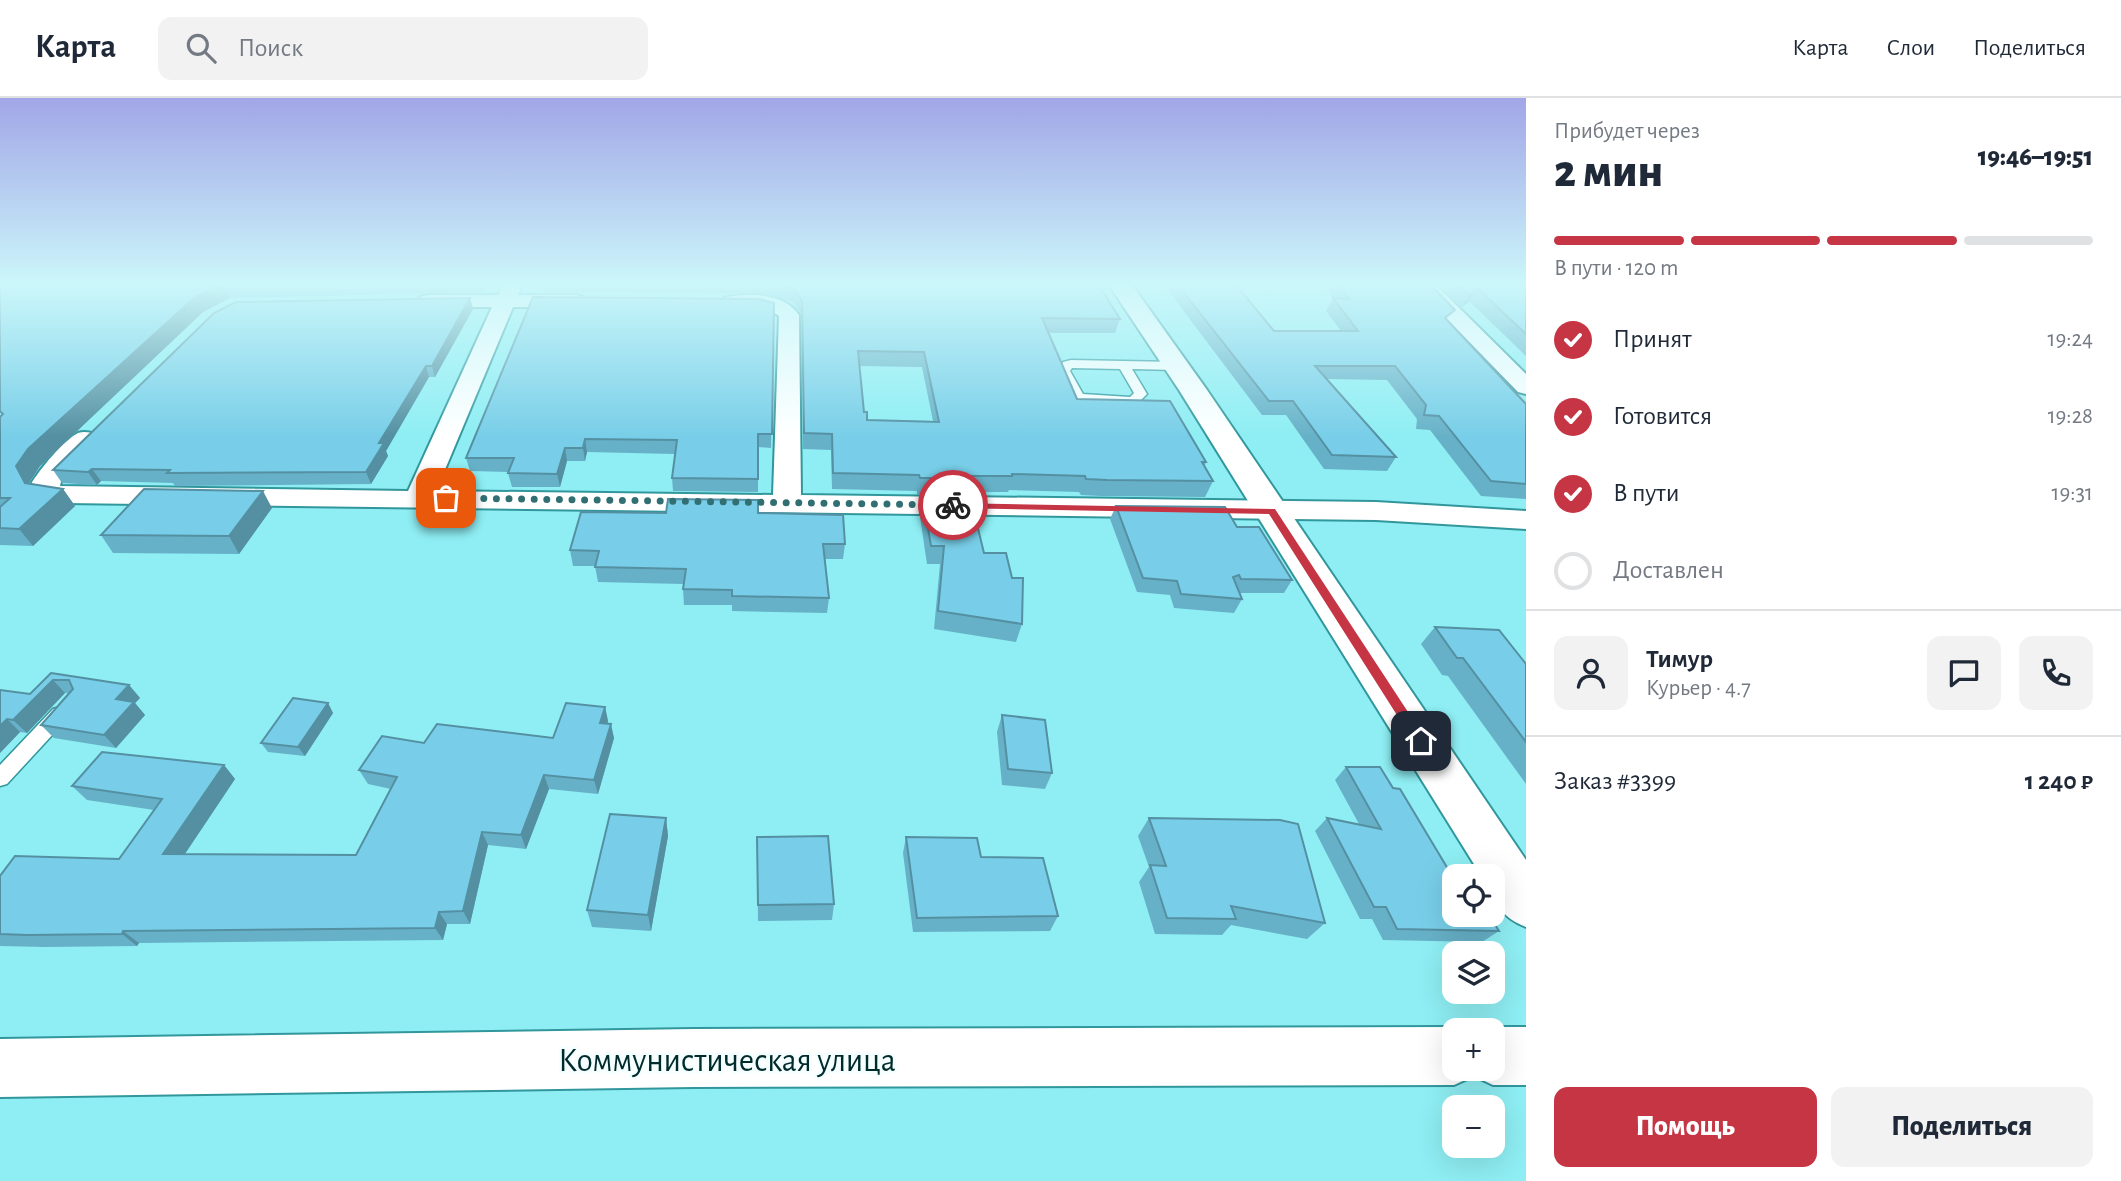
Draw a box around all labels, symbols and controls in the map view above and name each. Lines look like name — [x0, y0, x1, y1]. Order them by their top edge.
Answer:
search box — [158, 17, 648, 80]
icon: search — [182, 29, 220, 67]
text: Карта — [35, 31, 116, 64]
text: Поиск — [238, 35, 303, 61]
text: Карта — [1792, 36, 1848, 60]
text: Слои — [1886, 36, 1935, 60]
text: Поделиться — [1973, 36, 2086, 60]
text: Прибудет через — [1554, 120, 1700, 143]
text: 19:46–19:51 — [1978, 144, 2093, 170]
text: 2 мин — [1554, 149, 1663, 195]
text: В пути · 120 m — [1554, 257, 1678, 280]
icon: check — [1554, 321, 1592, 359]
text: Принят — [1613, 326, 1692, 352]
text: 19:24 — [2047, 328, 2093, 351]
icon: check — [1554, 398, 1592, 436]
text: Готовится — [1613, 403, 1712, 429]
text: 19:28 — [2048, 405, 2093, 428]
pin — [416, 468, 476, 528]
courier — [918, 470, 988, 540]
icon: check — [1554, 475, 1592, 513]
icon: bag — [427, 479, 465, 517]
text: В пути — [1613, 480, 1679, 506]
text: 19:31 — [2052, 482, 2093, 505]
icon: bike — [934, 486, 972, 524]
text: Доставлен — [1613, 557, 1724, 583]
button: person — [1554, 636, 1628, 710]
button: chat — [1927, 636, 2001, 710]
button: phone — [2019, 636, 2093, 710]
text: Тимур — [1646, 646, 1713, 672]
text: Курьер · 4.7 — [1646, 677, 1751, 700]
pin — [1391, 711, 1451, 771]
icon: home — [1402, 722, 1440, 760]
text: Заказ #3399 — [1554, 768, 1676, 794]
text: 1 240 ₽ — [2025, 768, 2093, 794]
map controls — [1442, 864, 1505, 1158]
button: locate — [1442, 864, 1505, 927]
button: layers — [1442, 941, 1505, 1004]
button: + — [1442, 1018, 1505, 1081]
street label: Коммунистическая улица — [558, 1045, 896, 1078]
button: Помощь — [1554, 1087, 1817, 1167]
button: Поделиться — [1831, 1087, 2093, 1167]
button: − — [1442, 1095, 1505, 1158]

